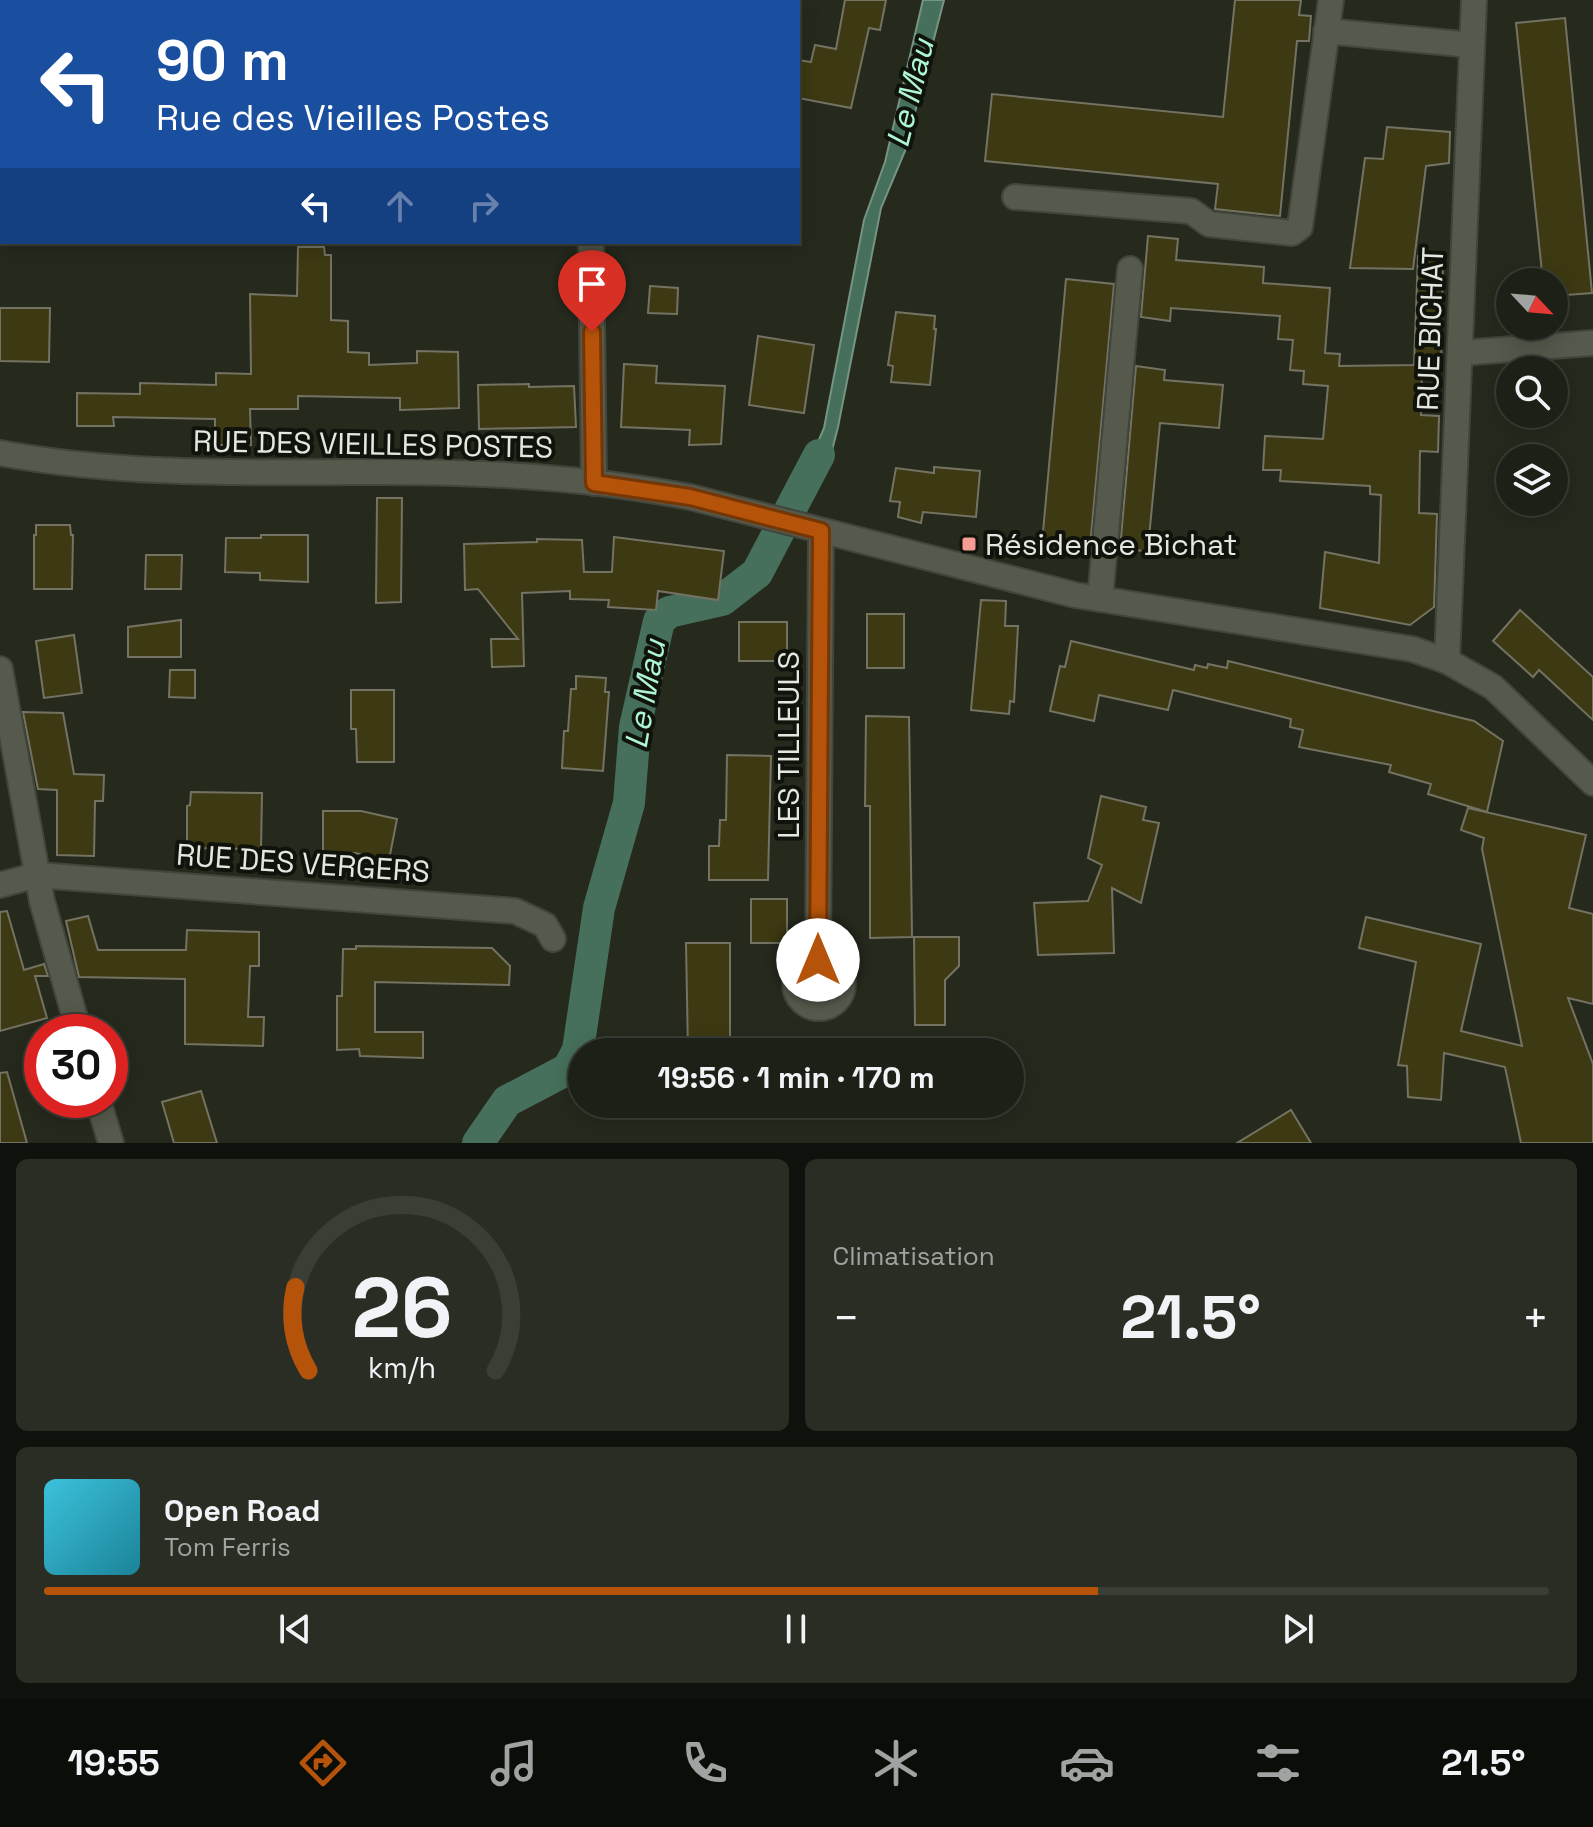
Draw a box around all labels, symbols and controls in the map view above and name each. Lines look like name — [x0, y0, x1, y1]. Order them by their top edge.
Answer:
text: 90 m — [156, 25, 289, 96]
icon: left — [24, 32, 128, 136]
water label: Le Mau — [877, 34, 943, 151]
text: Rue des Vieilles Postes — [156, 95, 550, 141]
icon: left — [294, 184, 338, 228]
icon: ahead — [378, 184, 422, 228]
icon: right — [462, 184, 506, 228]
street label: RUE BICHAT — [1408, 246, 1452, 412]
pin — [558, 250, 626, 332]
icon: arrive — [570, 262, 614, 306]
north arrow — [1496, 268, 1568, 340]
map controls — [1496, 268, 1568, 516]
button: search — [1496, 356, 1568, 428]
street label: RUE DES VIEILLES POSTES — [193, 421, 553, 467]
button: layers — [1496, 444, 1568, 516]
place label: Résidence Bichat — [985, 525, 1237, 564]
marker: Résidence Bichat — [960, 535, 978, 553]
water label: Le Mau — [616, 635, 674, 752]
street label: LES TILLEULS — [769, 651, 808, 839]
street label: RUE DES VERGERS — [175, 835, 431, 891]
position arrow — [776, 918, 860, 1002]
speed limit sign: 30 — [24, 1014, 128, 1118]
text: 19:56 · 1 min · 170 m — [657, 1058, 935, 1097]
text: Climatisation — [833, 1239, 995, 1273]
text: 26 — [352, 1255, 453, 1361]
text: 21.5° — [1121, 1279, 1261, 1356]
text: − — [833, 1290, 860, 1346]
text: + — [1522, 1290, 1549, 1346]
text: km/h — [368, 1350, 436, 1386]
text: Open Road — [164, 1491, 320, 1530]
text: Tom Ferris — [164, 1530, 291, 1564]
icon: previous — [273, 1607, 317, 1651]
icon: pause — [774, 1607, 818, 1651]
icon: next — [1276, 1607, 1320, 1651]
icon: directions — [295, 1735, 351, 1791]
icon: music — [486, 1735, 542, 1791]
icon: phone — [677, 1735, 733, 1791]
icon: climate — [868, 1735, 924, 1791]
icon: car — [1059, 1735, 1115, 1791]
icon: filters — [1250, 1735, 1306, 1791]
text: 19:55 — [68, 1740, 160, 1786]
text: 21.5° — [1441, 1740, 1525, 1786]

